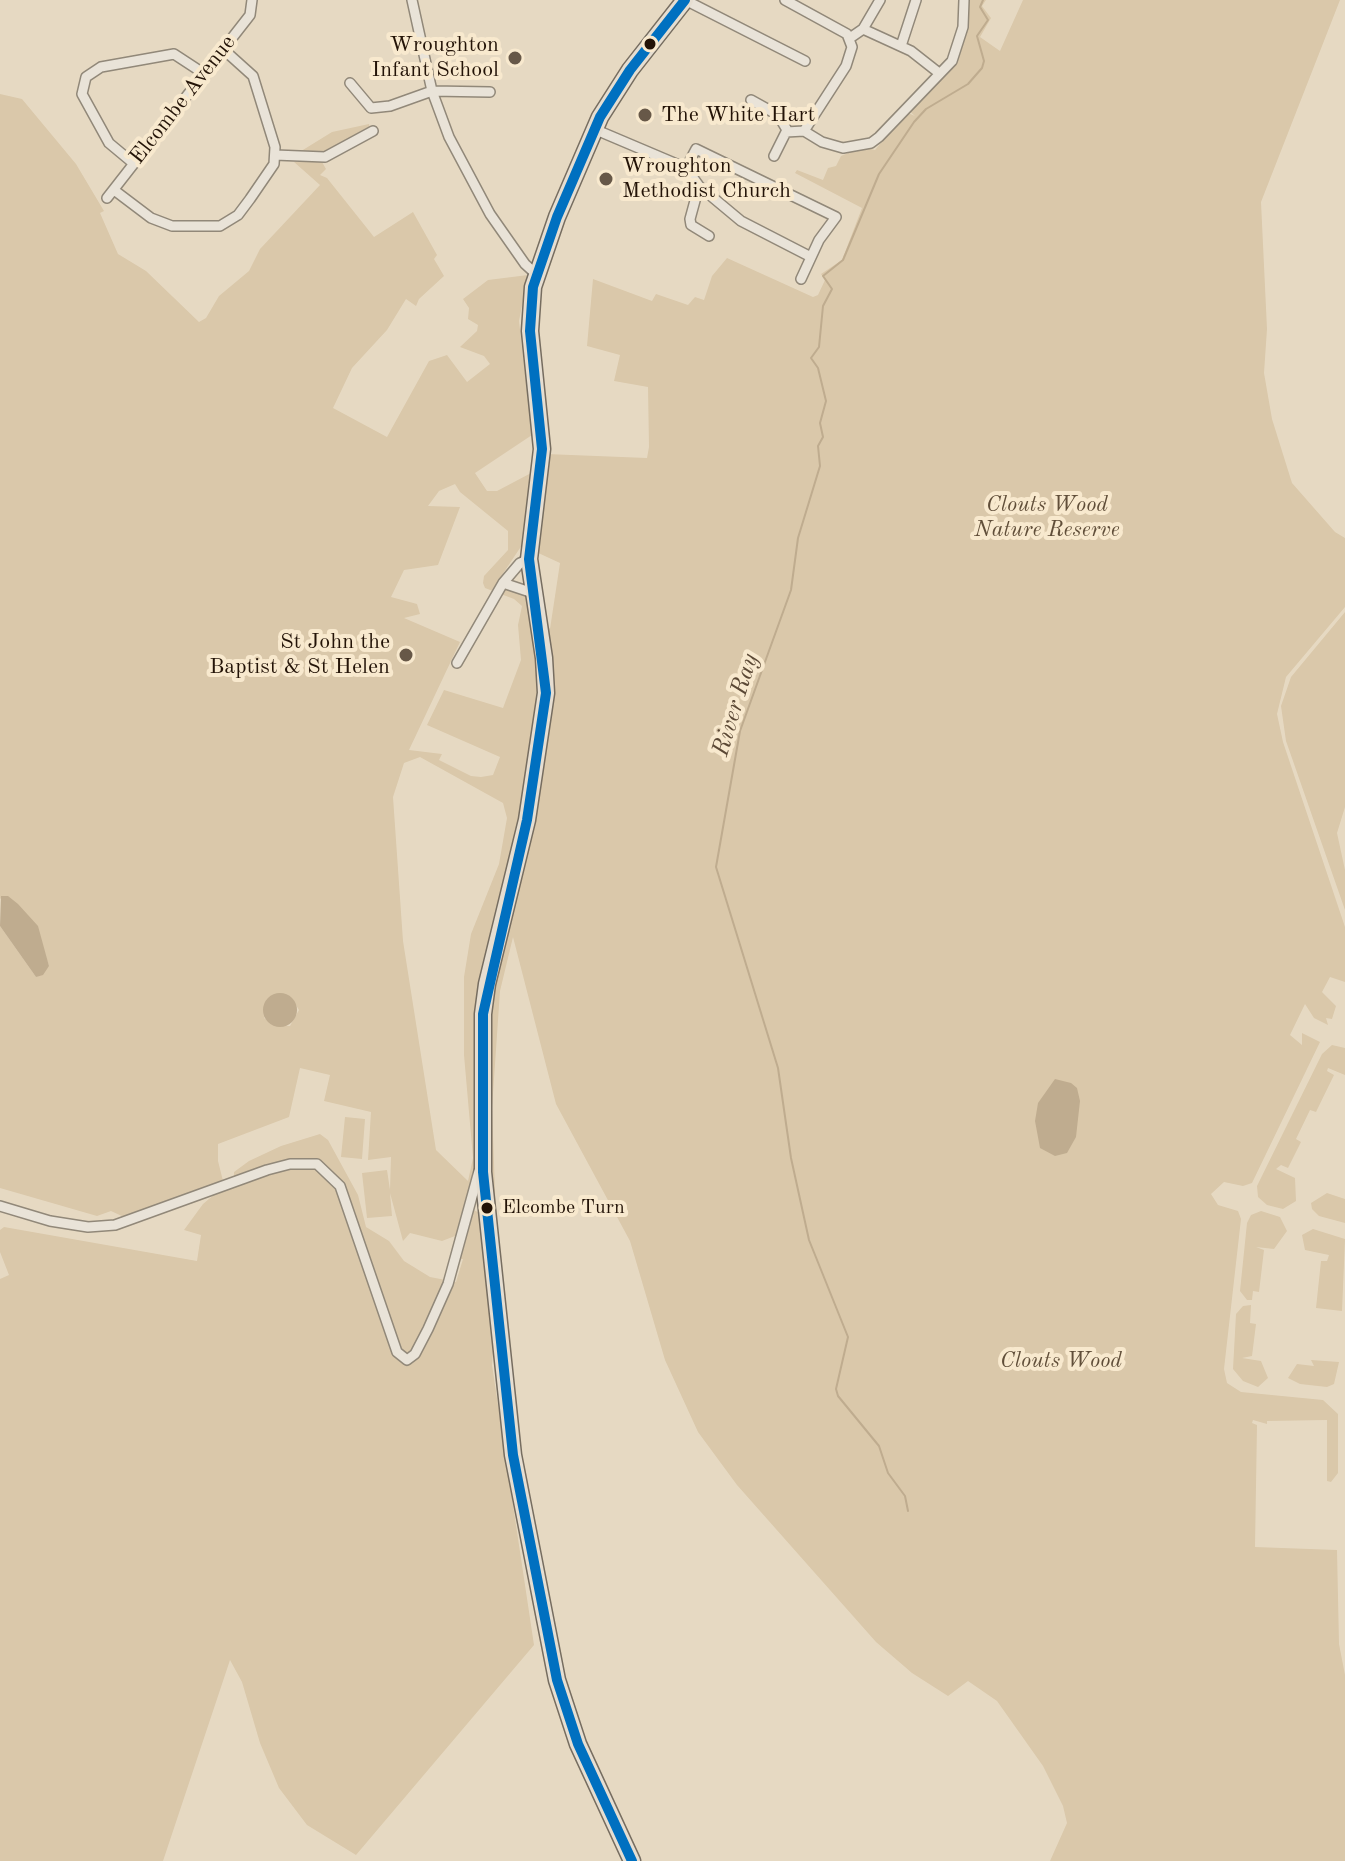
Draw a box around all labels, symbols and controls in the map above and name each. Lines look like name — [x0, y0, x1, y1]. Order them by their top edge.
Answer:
street label: Elcombe Avenue — [124, 30, 242, 170]
place label: Wroughton Infant School — [372, 32, 499, 84]
unlabelled marker — [642, 36, 658, 52]
marker: Wroughton Infant School — [506, 49, 524, 67]
place label: The White Hart — [661, 102, 815, 128]
marker: The White Hart — [636, 106, 654, 124]
place label: Wroughton Methodist Church — [622, 153, 791, 204]
marker: Wroughton Methodist Church — [597, 170, 615, 188]
park label: Clouts Wood Nature Reserve — [974, 492, 1120, 544]
place label: St John the Baptist & St Helen — [209, 629, 390, 680]
marker: St John the Baptist & St Helen — [397, 646, 415, 664]
water label: River Ray — [707, 650, 765, 760]
place label: Elcombe Turn — [502, 1196, 625, 1220]
marker: Elcombe Turn — [479, 1200, 495, 1216]
park label: Clouts Wood — [1000, 1348, 1122, 1374]

